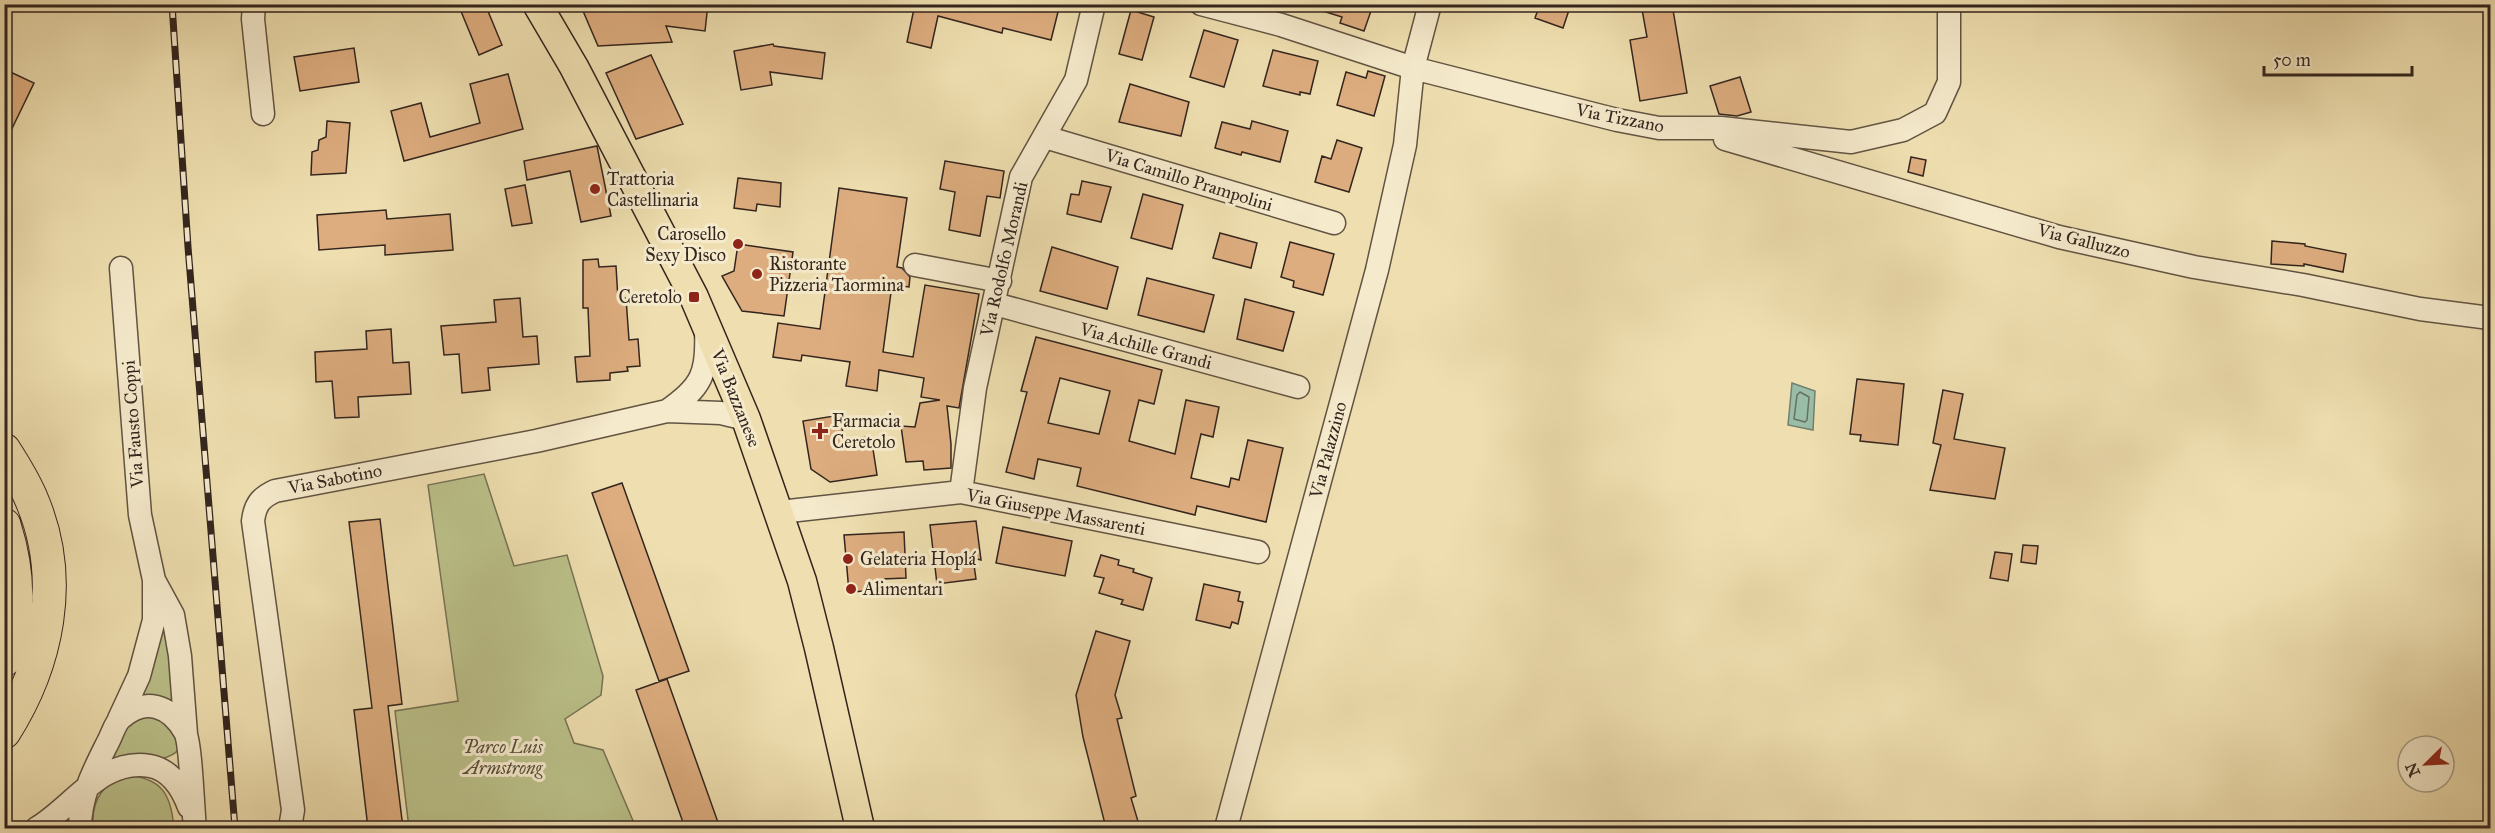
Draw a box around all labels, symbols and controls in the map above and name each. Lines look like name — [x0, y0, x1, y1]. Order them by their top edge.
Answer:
scale bar — [2264, 39, 2412, 77]
text: 50 m — [2273, 49, 2311, 71]
street label: Via Tizzano — [1573, 98, 1666, 137]
street label: Via Camillo Prampolini — [1102, 144, 1275, 216]
place label: Trattoria Castellinaria — [607, 168, 699, 211]
street label: Via Rodolfo Morandi — [975, 179, 1033, 340]
marker: Trattoria Castellinaria — [588, 182, 602, 196]
street label: Via Galluzzo — [2034, 219, 2133, 263]
place label: Carosello Sexy Disco — [645, 223, 726, 266]
marker: Carosello Sexy Disco — [731, 237, 745, 251]
place label: Ristorante Pizzeria Taormina — [769, 253, 904, 296]
marker: Ristorante Pizzeria Taormina — [750, 267, 764, 281]
place label: Ceretolo — [619, 286, 682, 308]
marker: Ceretolo — [687, 290, 701, 304]
street label: Via Achille Grandi — [1077, 318, 1214, 374]
street label: Via Bazzanese — [706, 345, 766, 450]
street label: Via Fausto Coppi — [118, 359, 149, 490]
street label: Via Palazzino — [1304, 399, 1352, 502]
place label: Farmacia Ceretolo — [832, 410, 901, 453]
marker: Farmacia Ceretolo — [813, 424, 827, 438]
street label: Via Sabotino — [285, 459, 384, 499]
street label: Via Giuseppe Massarenti — [964, 484, 1147, 540]
place label: Gelateria Hoplá — [860, 548, 977, 570]
marker: Gelateria Hoplá — [841, 552, 855, 566]
place label: Alimentari — [862, 578, 943, 600]
marker: Alimentari — [844, 582, 858, 596]
north arrow — [2396, 734, 2456, 794]
park label: Parco Luis Armstrong — [462, 736, 544, 779]
text: N — [2401, 759, 2424, 780]

